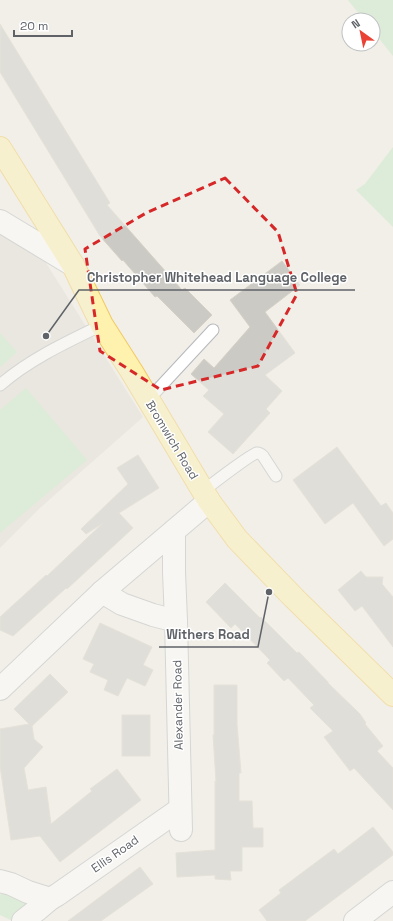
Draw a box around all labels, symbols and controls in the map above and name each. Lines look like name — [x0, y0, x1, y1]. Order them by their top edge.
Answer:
scale bar — [14, 12, 72, 38]
north arrow — [341, 12, 381, 52]
text: N — [349, 16, 362, 31]
text: 20 m — [20, 18, 48, 34]
callout: Christopher Whitehead Language College — [79, 265, 355, 290]
text: Christopher Whitehead Language College — [87, 269, 347, 286]
street label: Bromwich Road — [142, 398, 202, 482]
callout: Withers Road — [159, 622, 258, 647]
text: Withers Road — [166, 626, 250, 643]
street label: Alexander Road — [169, 660, 187, 750]
street label: Ellis Road — [88, 832, 142, 876]

